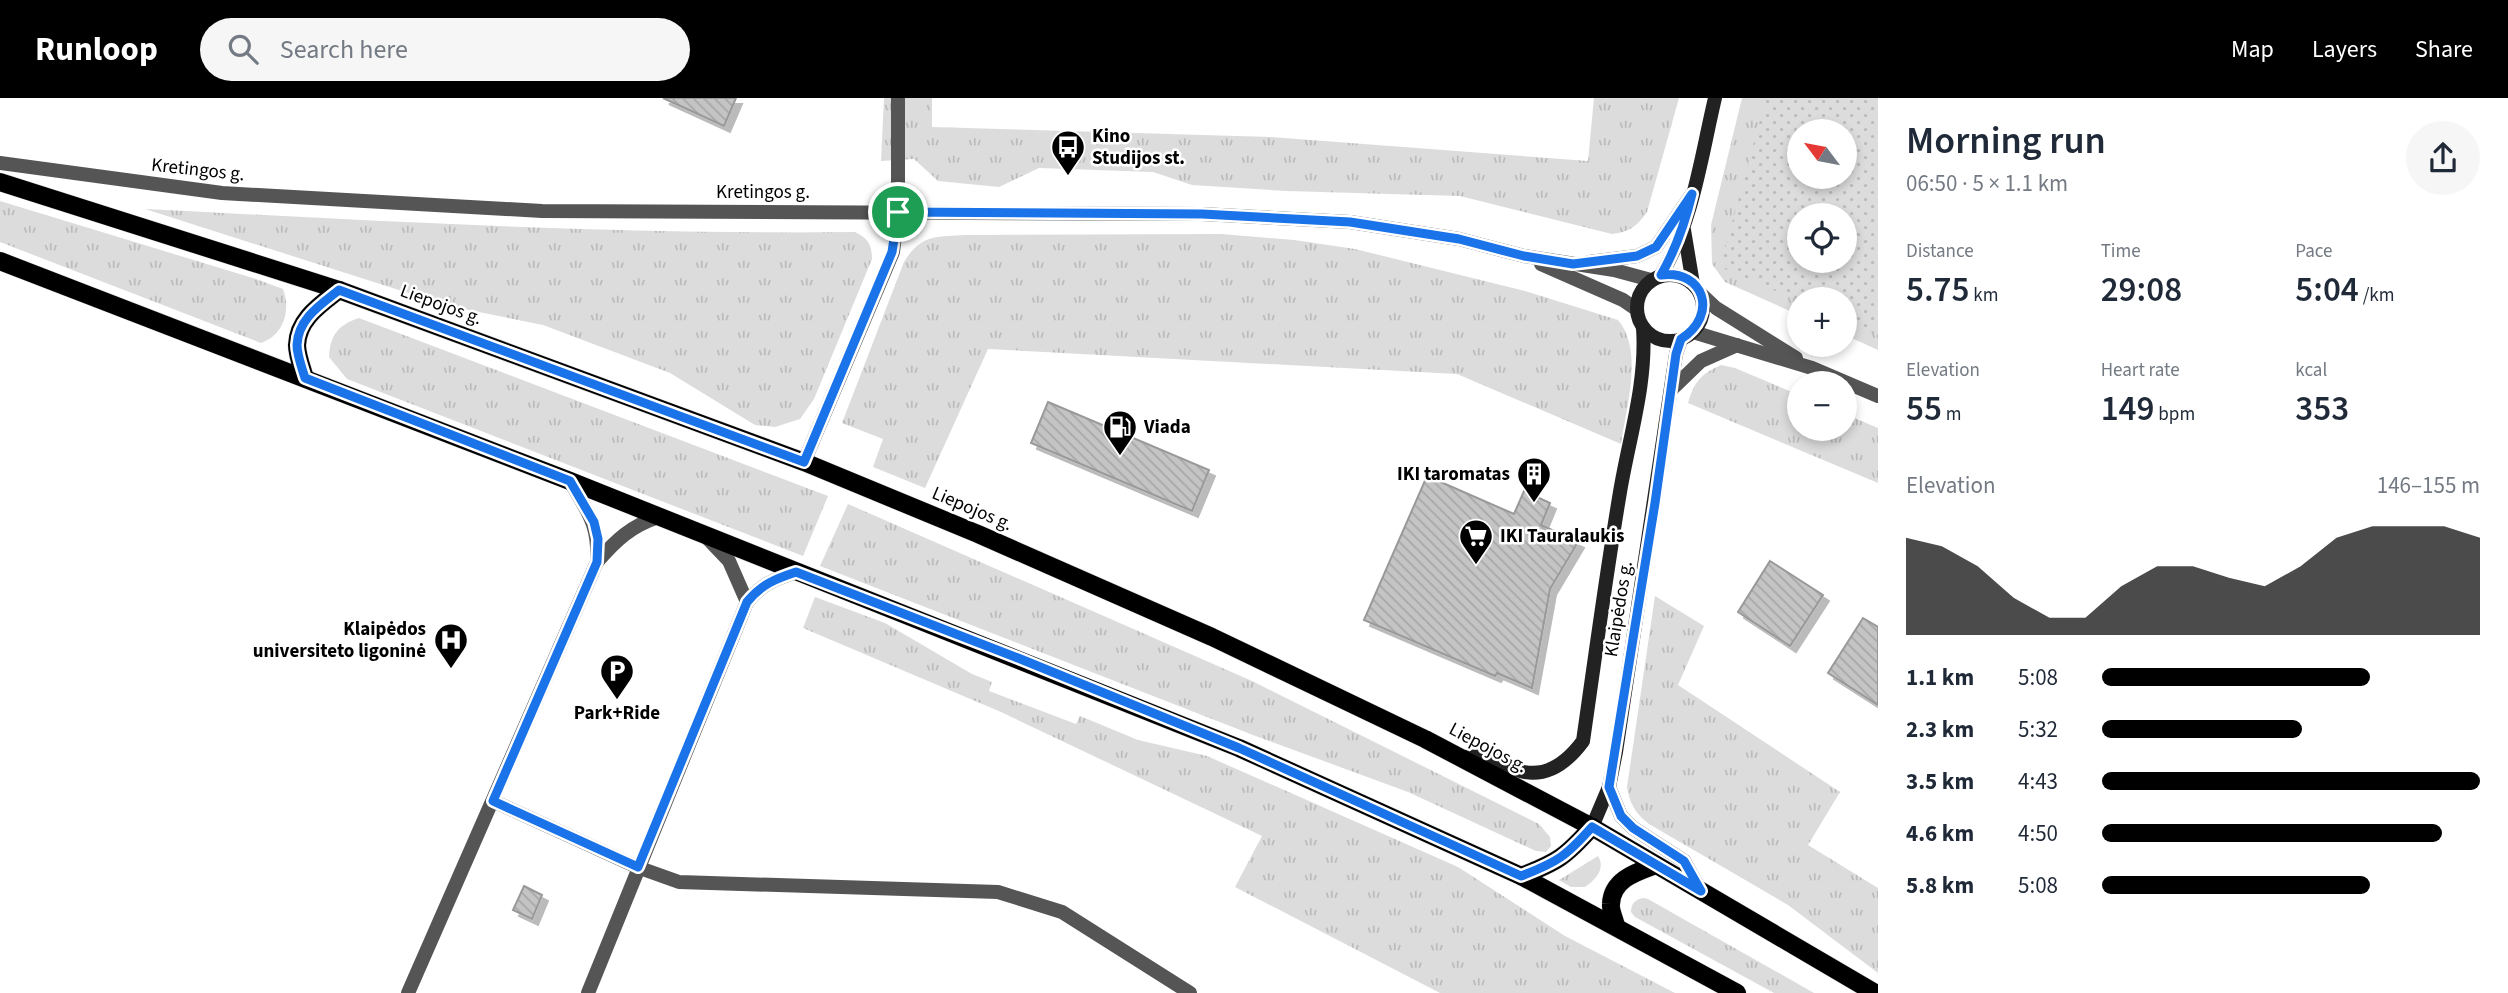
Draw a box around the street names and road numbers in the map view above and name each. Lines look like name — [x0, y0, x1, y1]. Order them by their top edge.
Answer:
street label: Kretingos g. — [150, 152, 246, 188]
street label: Kretingos g. — [716, 179, 810, 206]
street label: Liepojos g. — [396, 278, 486, 332]
street label: Liepojos g. — [928, 480, 1016, 538]
street label: Klaipėdos g. — [1598, 559, 1640, 659]
street label: Liepojos g. — [1444, 716, 1532, 780]

